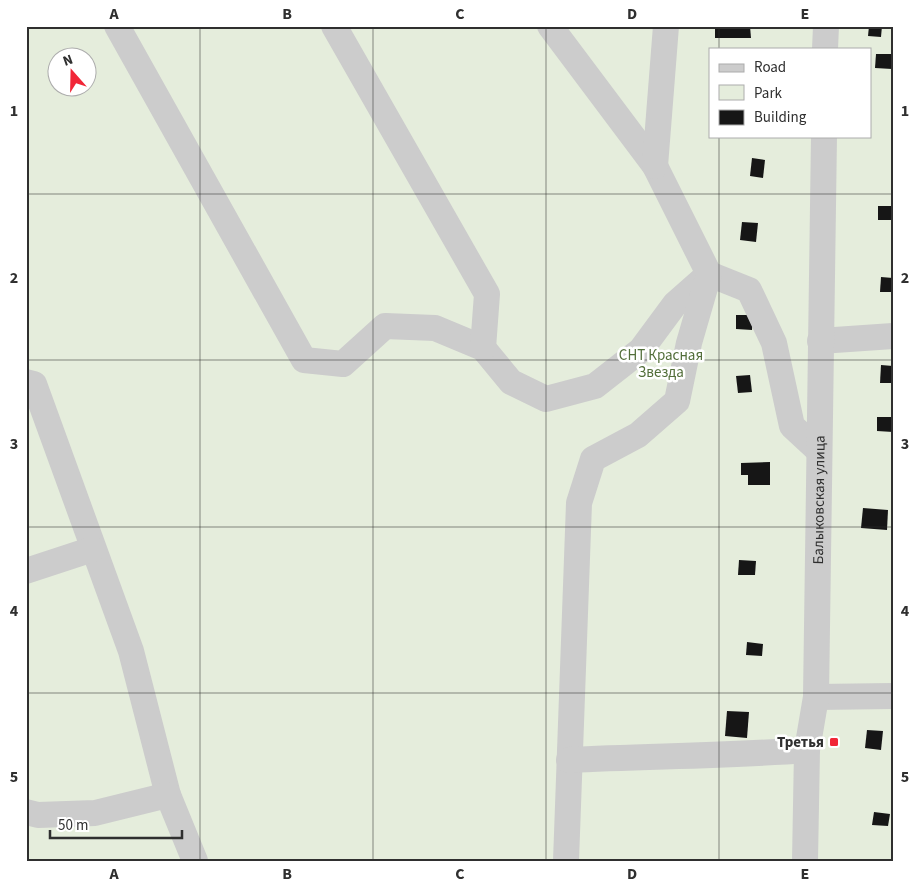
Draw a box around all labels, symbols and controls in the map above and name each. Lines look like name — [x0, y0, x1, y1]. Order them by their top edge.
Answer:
text: A — [108, 3, 119, 25]
text: B — [282, 3, 292, 25]
text: C — [455, 3, 465, 25]
text: D — [627, 3, 637, 25]
text: E — [801, 3, 809, 25]
north arrow — [48, 48, 98, 98]
legend — [709, 48, 872, 138]
text: N — [60, 50, 76, 72]
text: Road — [754, 57, 786, 78]
text: Park — [754, 83, 783, 104]
text: 1 — [10, 100, 18, 122]
text: 1 — [901, 100, 909, 122]
text: Building — [754, 107, 807, 128]
text: 2 — [10, 267, 18, 289]
text: 2 — [901, 267, 909, 289]
park label: СНТ Красная Звезда — [619, 345, 703, 383]
text: 3 — [10, 433, 18, 455]
text: 3 — [901, 433, 909, 455]
street label: Балыковская улица — [808, 435, 831, 564]
text: 4 — [10, 600, 19, 622]
text: 4 — [901, 600, 910, 622]
place label: Третья — [777, 732, 824, 753]
marker: Третья — [828, 736, 840, 748]
text: 5 — [10, 766, 18, 788]
text: 5 — [901, 766, 909, 788]
scale bar — [50, 807, 182, 839]
text: 50 m — [58, 815, 88, 836]
text: A — [108, 863, 119, 885]
text: B — [282, 863, 292, 885]
text: C — [455, 863, 465, 885]
text: D — [627, 863, 637, 885]
text: E — [801, 863, 809, 885]

